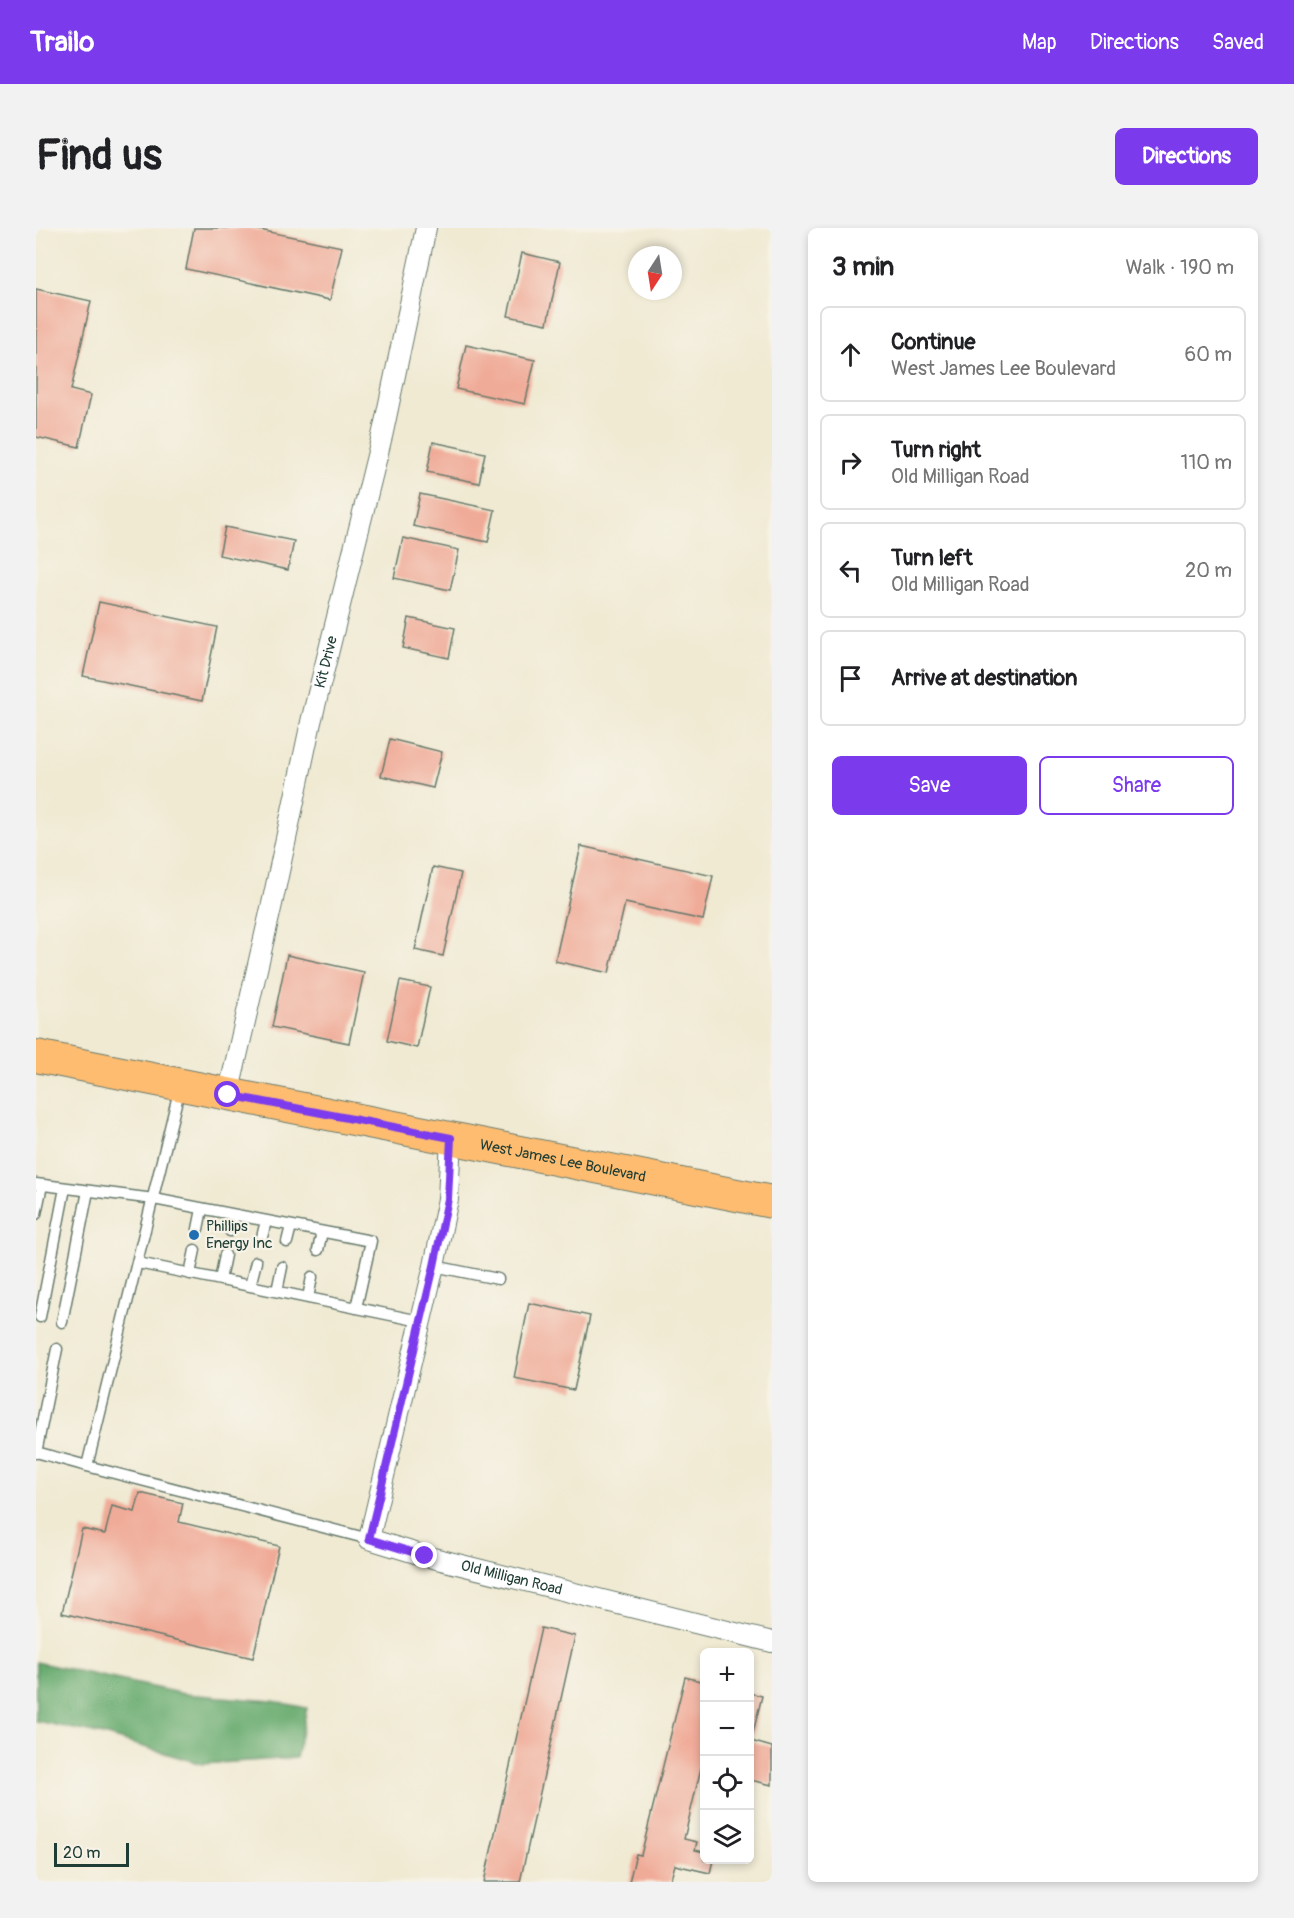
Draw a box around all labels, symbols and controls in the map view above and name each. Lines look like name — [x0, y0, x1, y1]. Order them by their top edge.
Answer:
text: Trailo — [30, 25, 94, 60]
text: Map — [1022, 29, 1057, 56]
text: Directions — [1090, 29, 1179, 56]
text: Saved — [1212, 29, 1264, 56]
button: Directions — [1115, 128, 1258, 185]
text: Find us — [36, 130, 162, 182]
north arrow — [628, 246, 682, 300]
text: 3 min — [832, 251, 894, 283]
text: Walk · 190 m — [1126, 255, 1234, 280]
text: Continue — [891, 328, 975, 356]
icon: ahead — [834, 338, 867, 371]
text: 60 m — [1185, 342, 1232, 367]
text: West James Lee Boulevard — [891, 356, 1116, 381]
text: Turn right — [891, 436, 981, 464]
icon: right — [834, 446, 867, 479]
text: 110 m — [1181, 450, 1232, 475]
text: Old Milligan Road — [891, 464, 1029, 489]
text: Turn left — [891, 544, 973, 572]
icon: left — [834, 554, 867, 587]
text: 20 m — [1185, 558, 1232, 583]
text: Old Milligan Road — [891, 572, 1029, 597]
street label: Kit Drive — [310, 633, 342, 690]
icon: arrive — [834, 662, 867, 695]
text: Arrive at destination — [891, 664, 1077, 692]
button: Save — [832, 756, 1027, 815]
button: Share — [1039, 756, 1234, 815]
route start — [214, 1081, 240, 1107]
street label: West James Lee Boulevard — [478, 1135, 647, 1186]
place label: Phillips Energy Inc — [206, 1217, 273, 1253]
marker: Phillips Energy Inc — [187, 1228, 201, 1242]
route end — [411, 1542, 437, 1568]
street label: Old Milligan Road — [459, 1556, 564, 1599]
map controls — [700, 1648, 754, 1864]
button: + — [700, 1648, 754, 1702]
button: − — [700, 1702, 754, 1756]
button: locate — [700, 1756, 754, 1810]
button: layers — [700, 1810, 754, 1864]
scale bar — [54, 1840, 129, 1868]
text: 20 m — [63, 1843, 101, 1863]

